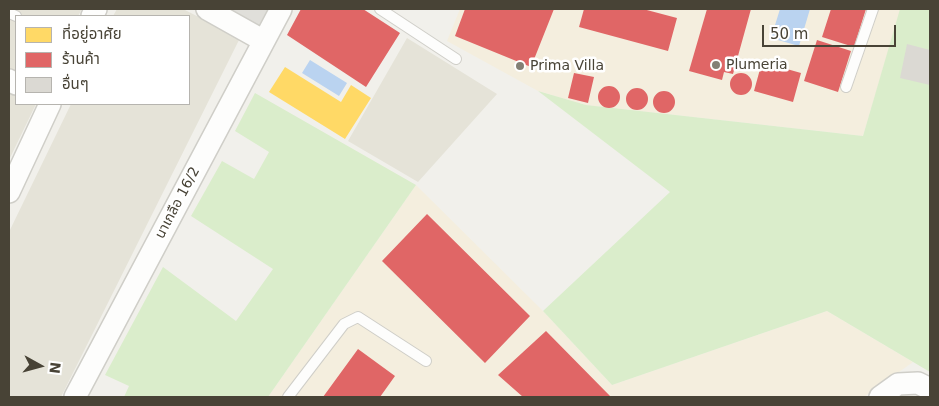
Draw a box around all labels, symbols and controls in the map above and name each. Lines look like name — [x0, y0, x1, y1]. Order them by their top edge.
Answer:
legend — [15, 15, 190, 105]
scale bar — [764, 15, 898, 47]
text: ที่อยู่อาศัย — [62, 25, 122, 43]
text: 50 m — [770, 25, 808, 43]
text: ร้านค้า — [62, 50, 100, 68]
place label: Plumeria — [726, 57, 788, 73]
place label: Prima Villa — [530, 58, 604, 74]
marker: Plumeria — [710, 59, 722, 71]
marker: Prima Villa — [514, 60, 526, 72]
text: อื่นๆ — [62, 75, 89, 93]
street label: นาเกลือ 16/2 — [152, 164, 204, 242]
north arrow — [15, 341, 65, 391]
text: N — [46, 361, 64, 375]

